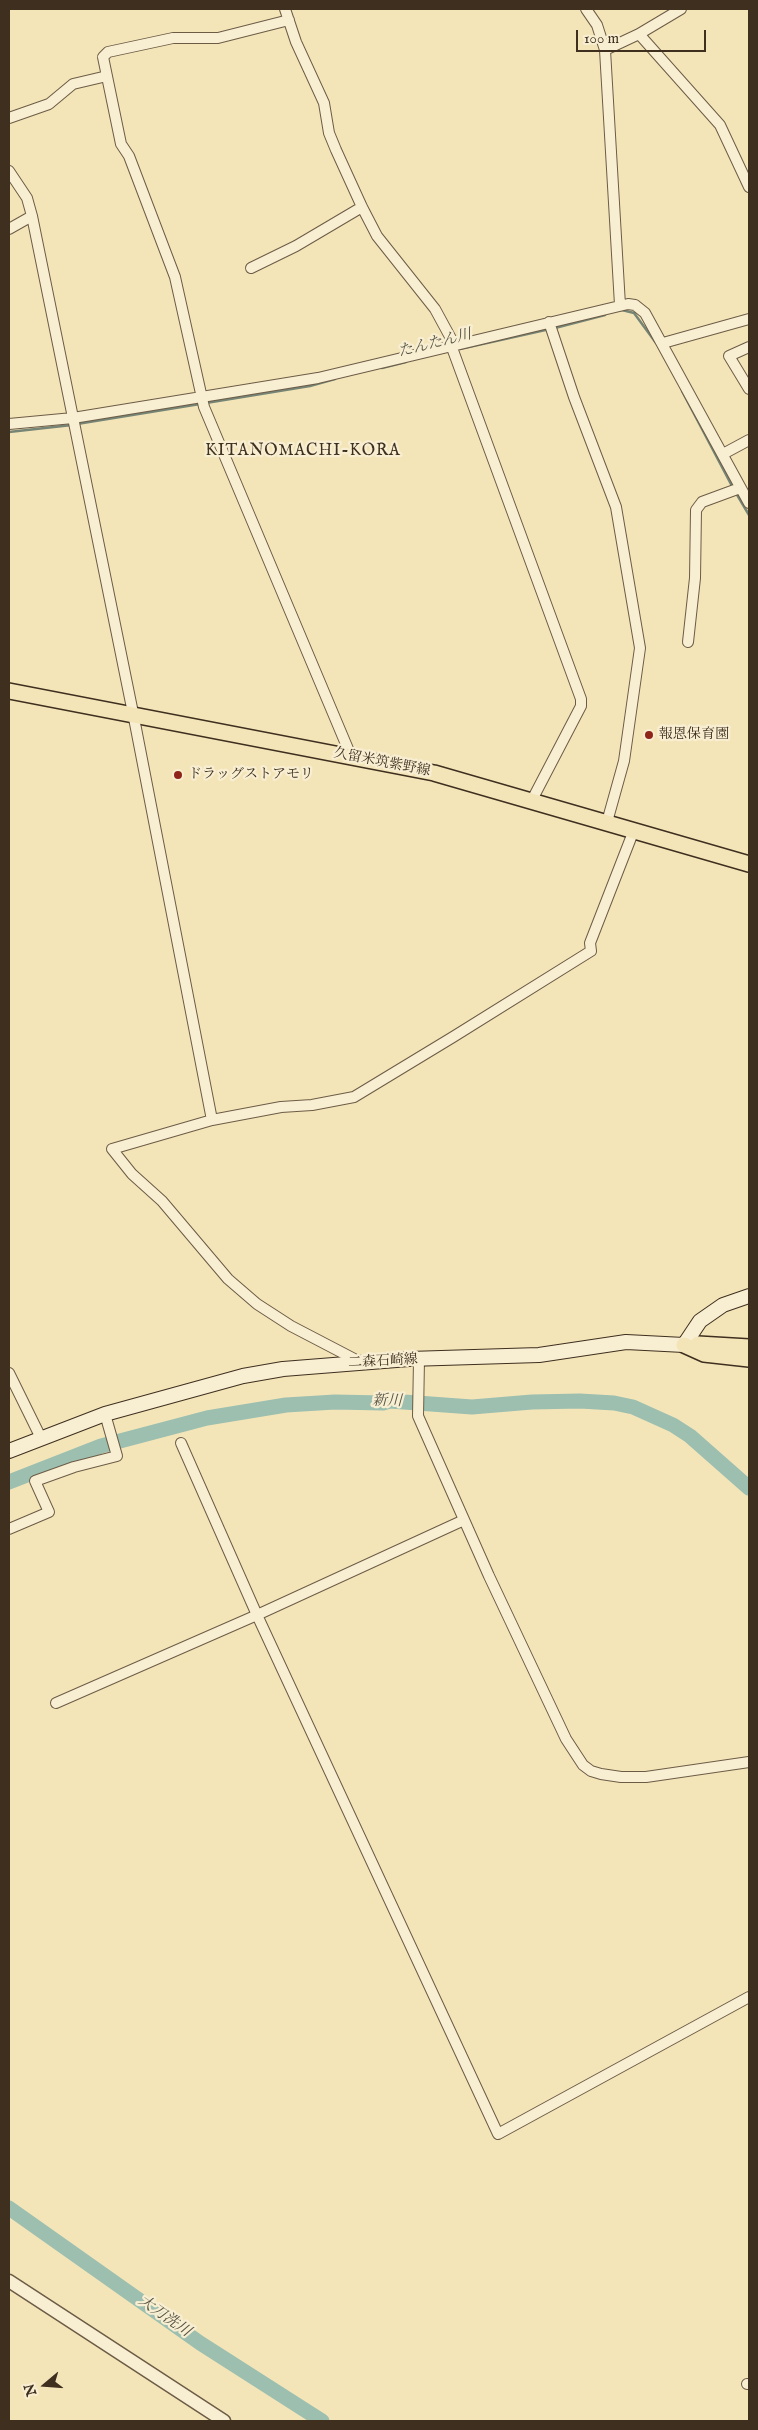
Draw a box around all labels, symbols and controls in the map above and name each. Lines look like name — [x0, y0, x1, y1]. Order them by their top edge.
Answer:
scale bar — [578, 20, 708, 52]
text: 100 m — [584, 29, 619, 48]
water label: たんたん川 — [396, 326, 474, 362]
district label: KITANOMACHI-KORA — [203, 442, 403, 462]
place label: 報恩保育園 — [659, 727, 729, 743]
marker: 報恩保育園 — [643, 729, 655, 741]
street label: 久留米筑紫野線 — [332, 745, 432, 781]
place label: ドラッグストアモリ — [188, 767, 314, 783]
marker: ドラッグストアモリ — [172, 769, 184, 781]
street label: 二森石崎線 — [348, 1352, 418, 1372]
water label: 新川 — [372, 1393, 402, 1411]
water label: 大刀洗川 — [134, 2292, 194, 2342]
north arrow — [20, 2360, 70, 2410]
text: N — [20, 2381, 41, 2398]

